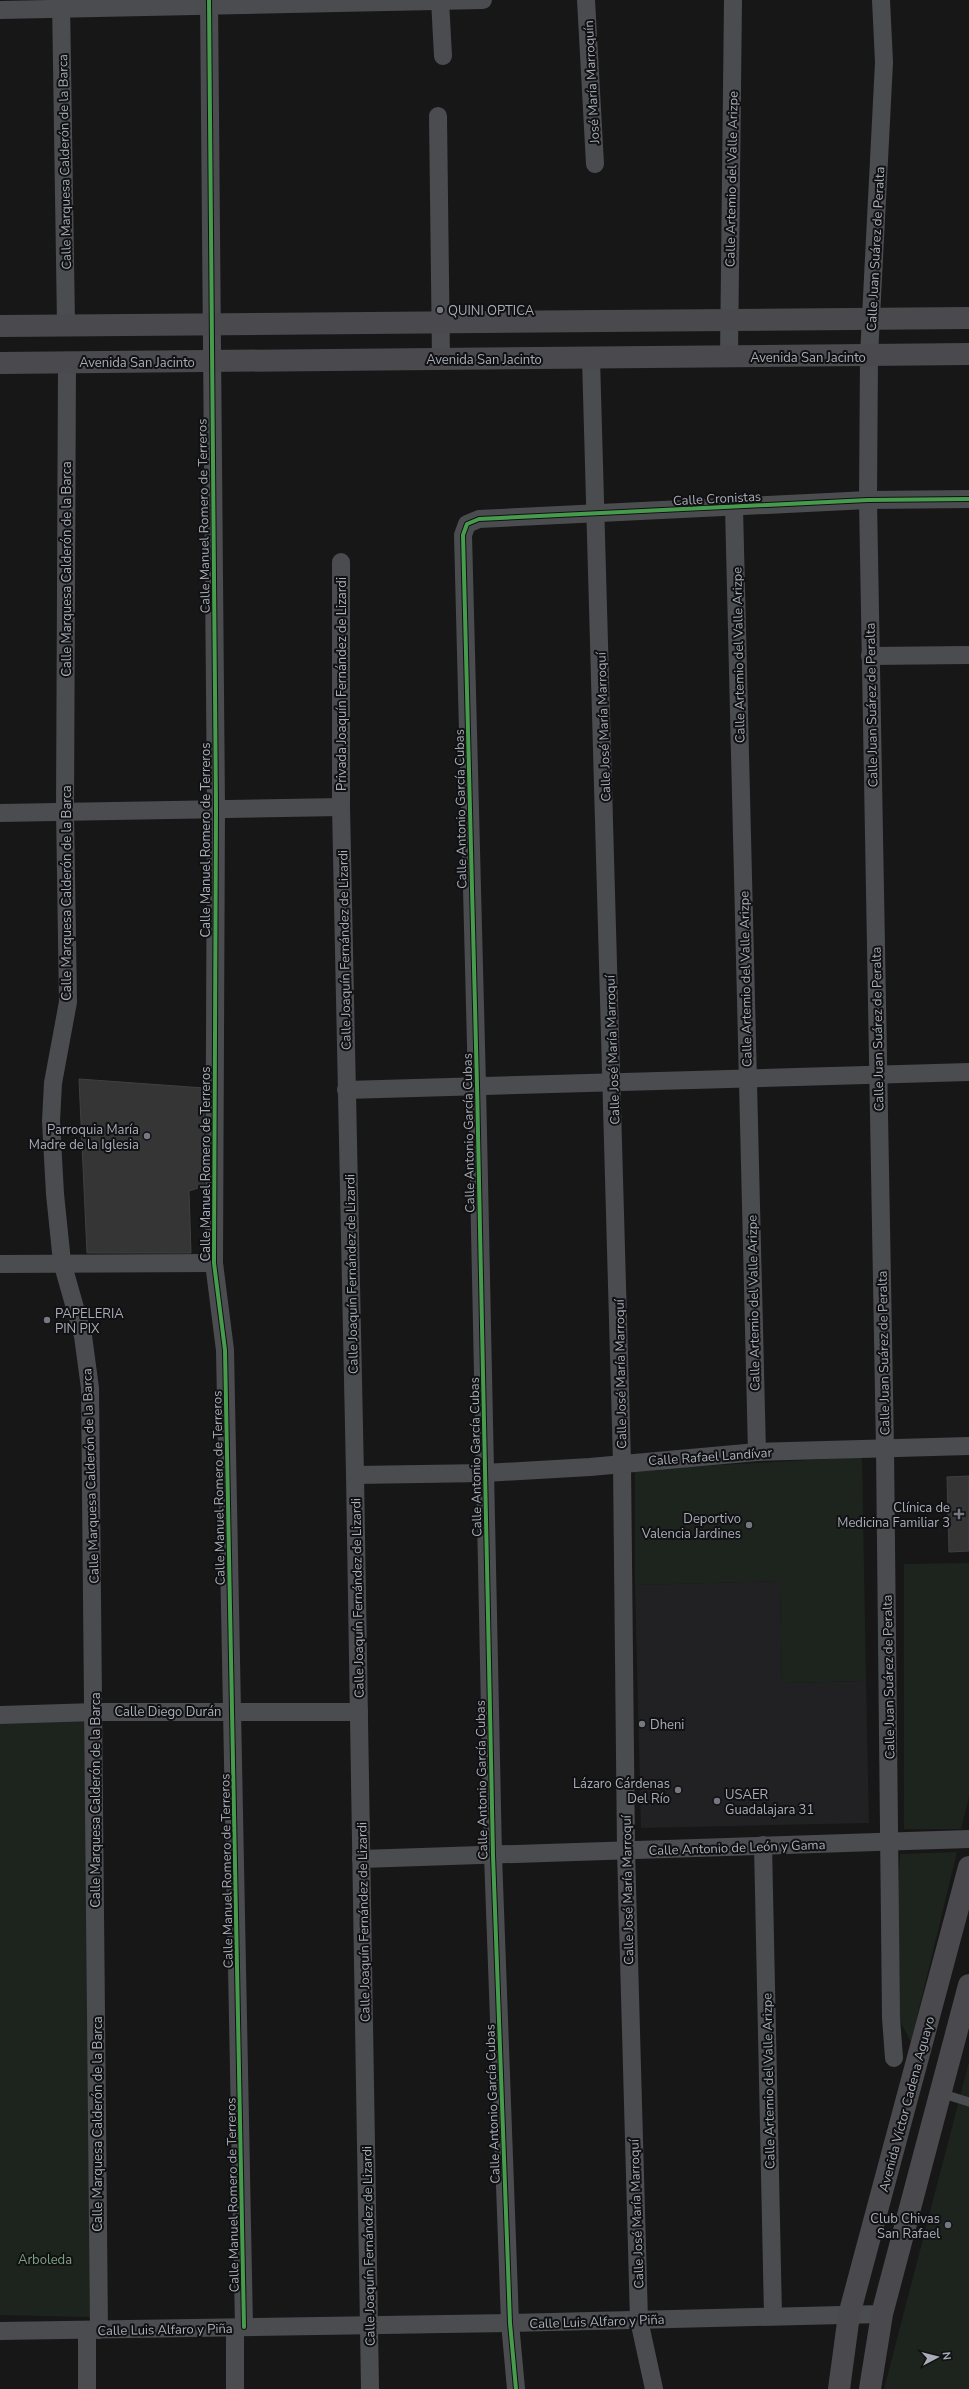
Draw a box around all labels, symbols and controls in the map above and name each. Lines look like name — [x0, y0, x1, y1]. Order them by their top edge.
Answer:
street label: José María Marroquín — [580, 20, 604, 145]
street label: Calle Marquesa Calderón de la Barca — [54, 54, 76, 270]
street label: Calle Artemio del Valle Arizpe — [721, 91, 743, 267]
street label: Calle Juan Suárez de Peralta — [863, 166, 889, 332]
place label: QUINI OPTICA — [448, 302, 535, 320]
marker: QUINI OPTICA — [435, 305, 445, 315]
street label: Avenida San Jacinto — [750, 349, 866, 367]
street label: Avenida San Jacinto — [426, 351, 542, 369]
street label: Avenida San Jacinto — [79, 354, 195, 372]
street label: Calle Manuel Romero de Terreros — [193, 418, 215, 614]
street label: Calle Marquesa Calderón de la Barca — [58, 461, 76, 677]
street label: Calle Cronistas — [673, 488, 762, 510]
street label: Calle Artemio del Valle Arizpe — [728, 567, 750, 743]
street label: Privada Joaquín Fernández de Lizardi — [333, 577, 351, 791]
street label: Calle Juan Suárez de Peralta — [862, 622, 882, 788]
street label: Calle José María Marroquí — [592, 651, 616, 802]
street label: Calle Antonio García Cubas — [451, 729, 471, 889]
street label: Calle Manuel Romero de Terreros — [197, 743, 215, 937]
street label: Calle Marquesa Calderón de la Barca — [58, 785, 76, 1001]
street label: Calle Joaquín Fernández de Lizardi — [334, 850, 356, 1050]
street label: Calle Artemio del Valle Arizpe — [735, 891, 757, 1067]
street label: Calle Juan Suárez de Peralta — [868, 946, 888, 1112]
street label: Calle José María Marroquí — [601, 974, 625, 1125]
street label: Calle Antonio García Cubas — [459, 1053, 479, 1213]
street label: Calle Manuel Romero de Terreros — [197, 1067, 215, 1261]
place label: Parroquia María Madre de la Iglesia — [29, 1121, 139, 1154]
marker: Parroquia María Madre de la Iglesia — [142, 1131, 152, 1141]
street label: Calle Joaquín Fernández de Lizardi — [341, 1174, 363, 1374]
street label: Calle Artemio del Valle Arizpe — [743, 1215, 765, 1391]
street label: Calle Juan Suárez de Peralta — [874, 1270, 894, 1436]
street label: Calle José María Marroquí — [611, 1298, 631, 1449]
place label: PAPELERIA PIN PIX — [55, 1305, 124, 1338]
marker: PAPELERIA PIN PIX — [42, 1315, 52, 1325]
street label: Calle Marquesa Calderón de la Barca — [78, 1368, 104, 1584]
street label: Calle Antonio García Cubas — [466, 1377, 486, 1537]
street label: Calle Manuel Romero de Terreros — [208, 1390, 230, 1586]
street label: Calle Rafael Landívar — [647, 1444, 773, 1470]
street label: Calle Joaquín Fernández de Lizardi — [347, 1498, 369, 1698]
place label: Clínica de Medicina Familiar 3 — [837, 1499, 950, 1532]
marker: Clínica de Medicina Familiar 3 — [953, 1508, 965, 1520]
place label: Deportivo Valencia Jardines — [641, 1510, 741, 1543]
marker: Deportivo Valencia Jardines — [744, 1520, 754, 1530]
street label: Calle Juan Suárez de Peralta — [879, 1594, 899, 1760]
street label: Calle Marquesa Calderón de la Barca — [87, 1692, 105, 1908]
street label: Calle Antonio García Cubas — [472, 1700, 492, 1860]
street label: Calle Diego Durán — [115, 1703, 221, 1721]
place label: Dheni — [650, 1716, 684, 1734]
marker: Dheni — [637, 1719, 647, 1729]
street label: Calle Manuel Romero de Terreros — [216, 1773, 238, 1969]
place label: Lázaro Cárdenas Del Río — [573, 1775, 670, 1808]
marker: Lázaro Cárdenas Del Río — [673, 1785, 683, 1795]
place label: USAER Guadalajara 31 — [725, 1786, 814, 1819]
marker: USAER Guadalajara 31 — [712, 1796, 722, 1806]
street label: Calle José María Marroquí — [618, 1814, 638, 1965]
street label: Calle Joaquín Fernández de Lizardi — [353, 1822, 375, 2022]
street label: Calle Antonio de León y Gama — [648, 1836, 826, 1860]
street label: Calle Artemio del Valle Arizpe — [758, 1993, 780, 2169]
street label: Avenida Víctor Cadena Aguayo — [875, 2014, 939, 2194]
street label: Calle Marquesa Calderón de la Barca — [89, 2016, 107, 2232]
street label: Calle Antonio García Cubas — [481, 2024, 505, 2184]
street label: Calle Manuel Romero de Terreros — [222, 2097, 244, 2293]
street label: Calle José María Marroquí — [625, 2138, 649, 2289]
street label: Calle Joaquín Fernández de Lizardi — [358, 2146, 380, 2346]
place label: Club Chivas San Rafael — [870, 2210, 940, 2243]
marker: Club Chivas San Rafael — [943, 2220, 953, 2230]
park label: Arboleda — [18, 2251, 72, 2269]
street label: Calle Luis Alfaro y Piña — [529, 2311, 665, 2333]
street label: Calle Luis Alfaro y Piña — [97, 2320, 233, 2340]
north arrow — [917, 2337, 957, 2377]
text: N — [938, 2351, 954, 2361]

